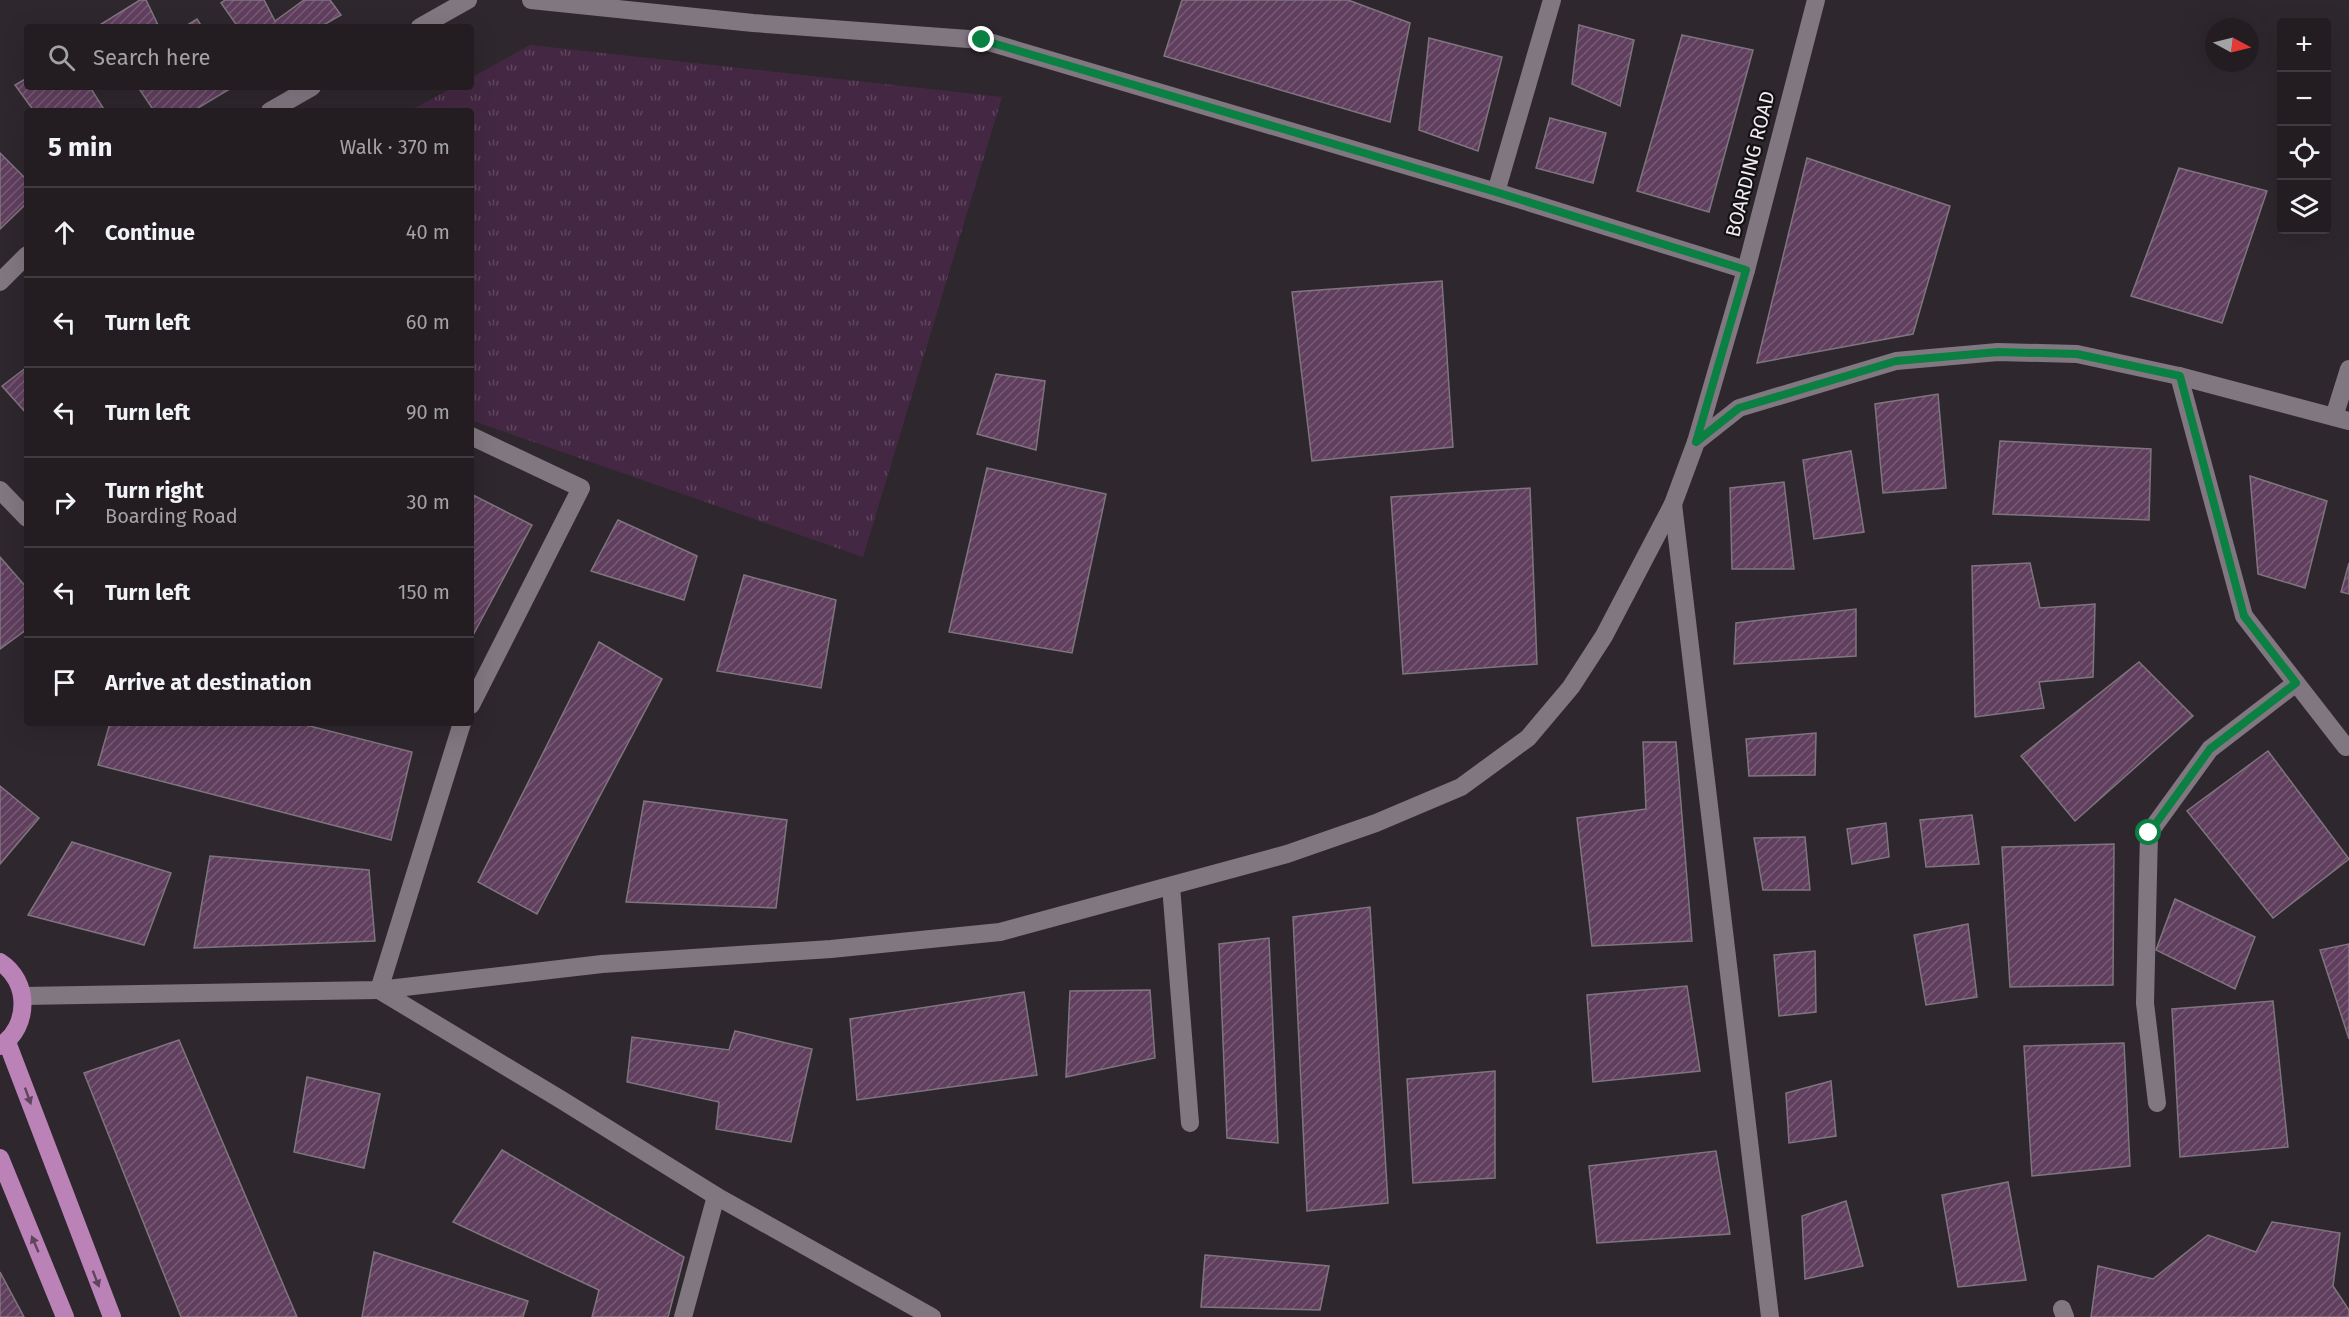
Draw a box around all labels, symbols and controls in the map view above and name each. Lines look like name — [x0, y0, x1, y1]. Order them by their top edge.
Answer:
north arrow — [2205, 18, 2259, 72]
map controls — [2277, 18, 2331, 234]
button: + — [2277, 18, 2331, 72]
search box — [24, 24, 474, 90]
route end — [968, 26, 994, 52]
icon: search — [45, 41, 78, 74]
text: Search here — [93, 44, 211, 71]
button: − — [2277, 72, 2331, 126]
street label: BOARDING ROAD — [1720, 89, 1780, 239]
button: locate — [2277, 126, 2331, 180]
text: 5 min — [48, 132, 112, 163]
text: Walk · 370 m — [340, 135, 450, 159]
button: layers — [2277, 180, 2331, 234]
icon: ahead — [48, 216, 81, 249]
text: Continue — [105, 219, 195, 246]
text: 40 m — [406, 220, 450, 244]
icon: left — [48, 306, 81, 339]
text: Turn left — [105, 309, 190, 336]
text: 60 m — [406, 310, 450, 334]
icon: left — [48, 396, 81, 429]
text: Turn left — [105, 399, 190, 426]
text: 90 m — [406, 400, 450, 424]
text: Turn right — [105, 477, 204, 504]
icon: right — [48, 486, 81, 519]
text: 30 m — [406, 490, 450, 514]
text: Boarding Road — [105, 504, 238, 528]
icon: left — [48, 576, 81, 609]
text: Turn left — [105, 579, 190, 606]
text: 150 m — [398, 580, 450, 604]
icon: arrive — [48, 666, 81, 699]
text: Arrive at destination — [105, 669, 312, 696]
route start — [2135, 819, 2161, 845]
one-way arrow — [23, 1088, 33, 1106]
one-way arrow — [30, 1234, 40, 1252]
one-way arrow — [92, 1270, 101, 1288]

